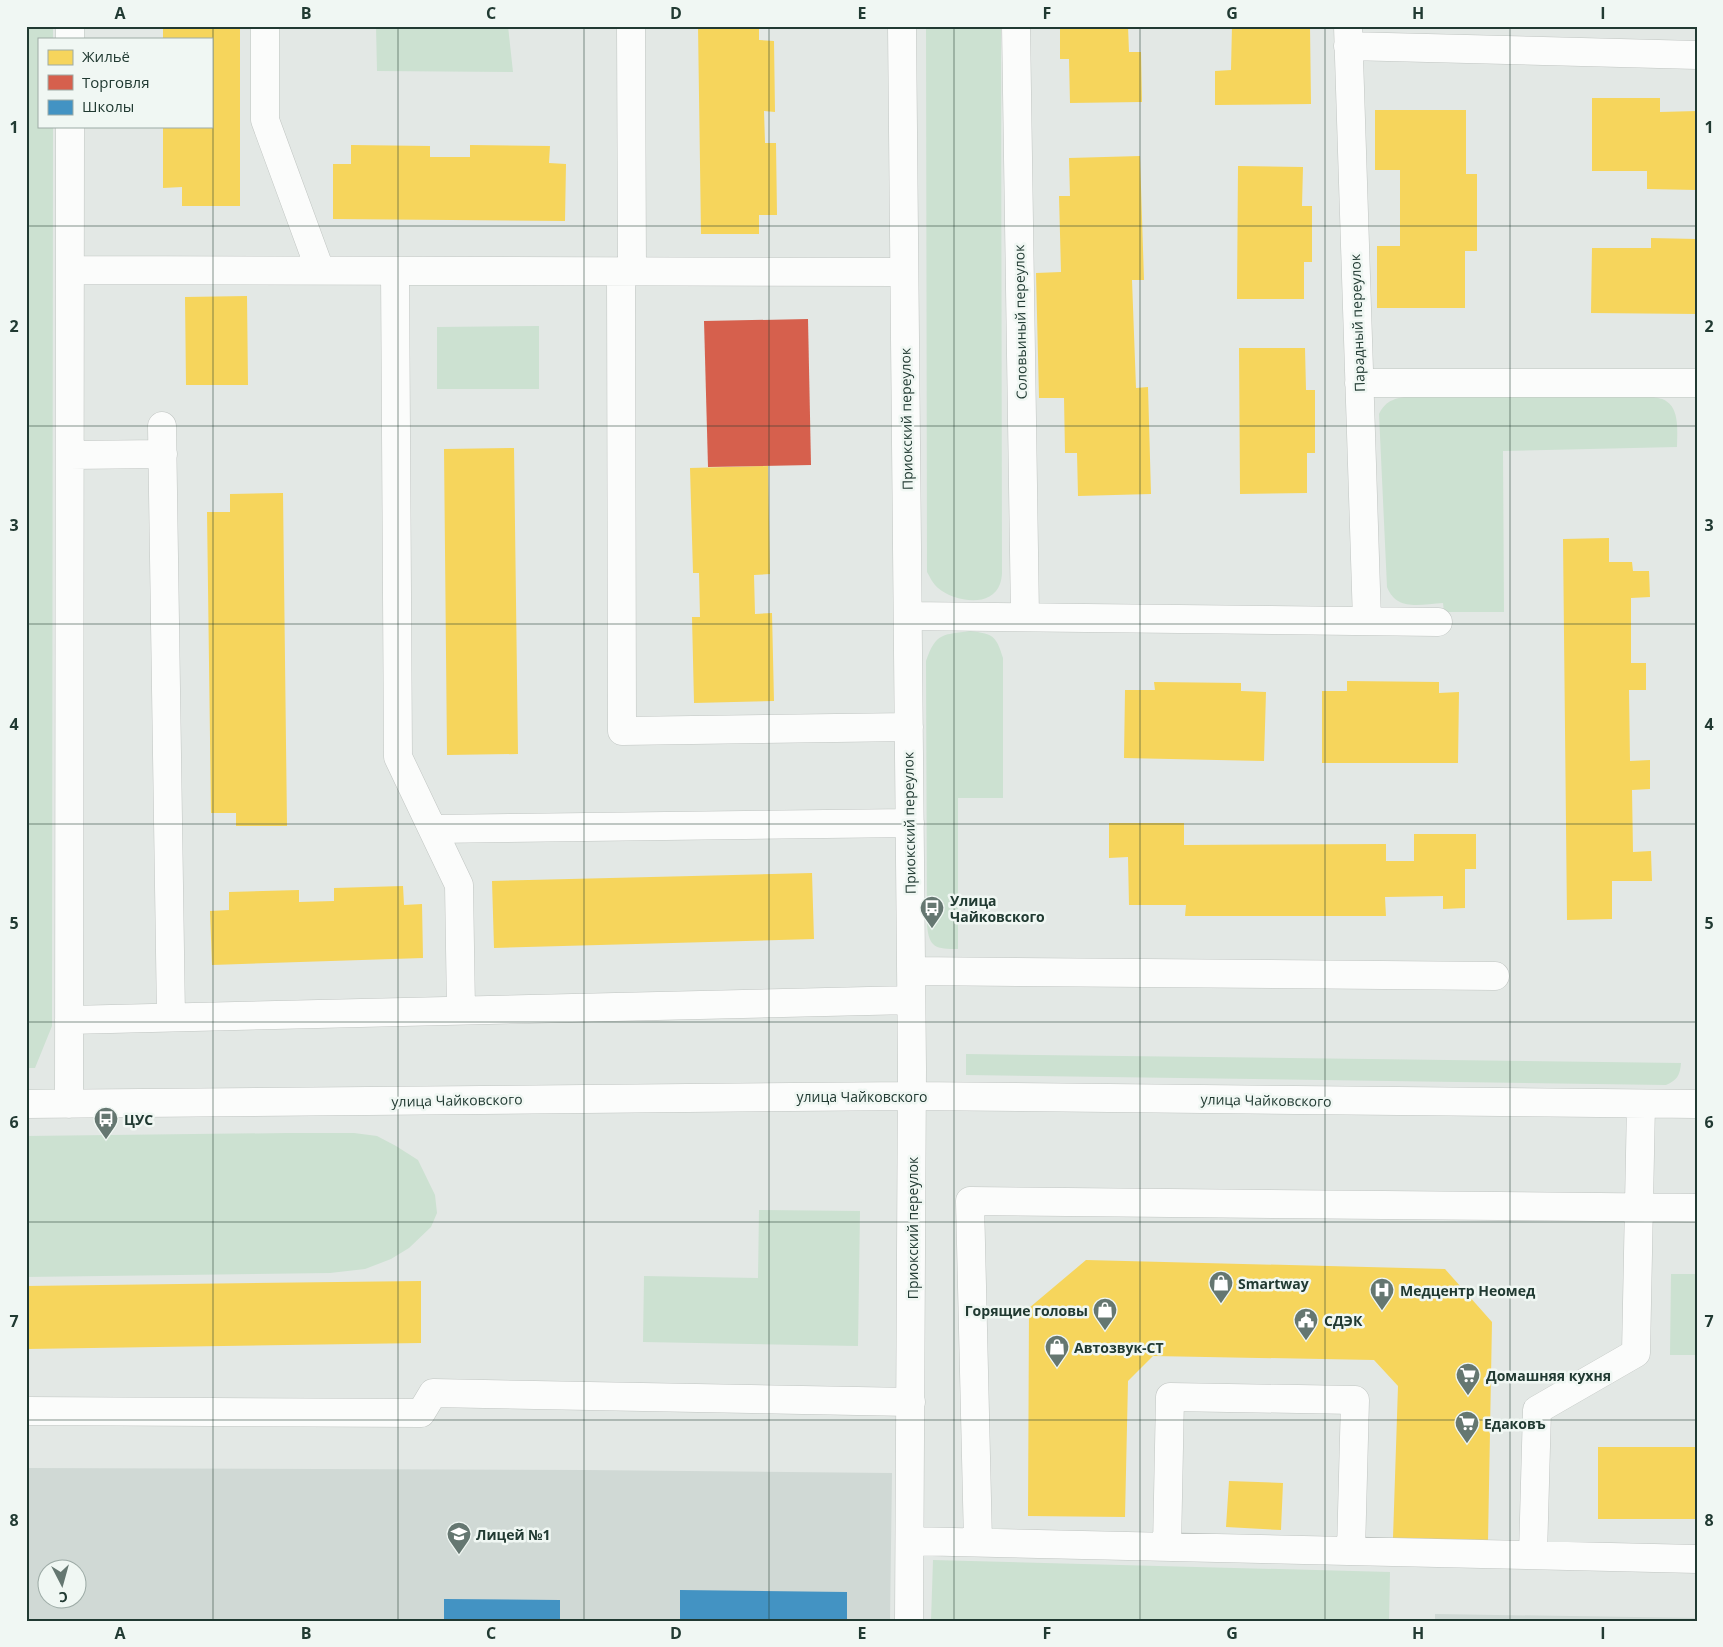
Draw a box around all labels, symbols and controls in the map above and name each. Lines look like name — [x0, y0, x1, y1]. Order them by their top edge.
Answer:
text: A — [114, 2, 126, 24]
text: B — [301, 2, 311, 24]
text: C — [486, 2, 496, 24]
text: D — [670, 2, 682, 24]
text: E — [858, 2, 867, 24]
text: F — [1043, 2, 1051, 24]
text: G — [1226, 2, 1238, 24]
text: H — [1412, 2, 1424, 24]
text: I — [1600, 2, 1606, 24]
legend — [38, 38, 212, 128]
text: Жильё — [82, 46, 130, 66]
text: Торговля — [82, 72, 149, 92]
text: Школы — [82, 96, 134, 116]
text: 1 — [9, 116, 19, 138]
text: 1 — [1704, 116, 1714, 138]
street label: Соловьиный переулок — [1009, 244, 1031, 399]
street label: Парадный переулок — [1345, 253, 1369, 392]
text: 2 — [9, 315, 19, 337]
text: 2 — [1704, 315, 1714, 337]
street label: Приокский переулок — [895, 347, 917, 490]
text: 3 — [9, 514, 19, 536]
text: 3 — [1704, 514, 1714, 536]
text: 4 — [9, 713, 19, 735]
text: 4 — [1704, 713, 1714, 735]
street label: Приокский переулок — [898, 751, 920, 894]
place label: Улица Чайковского — [950, 891, 1045, 926]
bus stop icon: Улица Чайковского — [919, 895, 945, 929]
text: 5 — [9, 912, 19, 934]
text: 5 — [1704, 912, 1714, 934]
street label: улица Чайковского — [796, 1087, 928, 1106]
street label: улица Чайковского — [391, 1089, 523, 1111]
street label: улица Чайковского — [1200, 1089, 1332, 1111]
bus stop icon: ЦУС — [93, 1106, 119, 1140]
place label: ЦУС — [124, 1110, 153, 1129]
text: 6 — [9, 1111, 19, 1133]
text: 6 — [1704, 1111, 1714, 1133]
street label: Приокский переулок — [903, 1156, 922, 1299]
shop icon: Smartway — [1208, 1270, 1234, 1304]
place label: Smartway — [1238, 1274, 1309, 1293]
hospital icon: Медцентр Неомед — [1369, 1277, 1395, 1311]
place label: Медцентр Неомед — [1400, 1281, 1536, 1300]
shop icon: Горящие головы — [1092, 1297, 1118, 1331]
place label: Горящие головы — [965, 1301, 1088, 1320]
public building icon: СДЭК — [1293, 1307, 1319, 1341]
text: 7 — [9, 1310, 19, 1332]
text: 7 — [1704, 1310, 1714, 1332]
place label: СДЭК — [1324, 1311, 1363, 1330]
shop icon: Автозвук-СТ — [1044, 1334, 1070, 1368]
place label: Автозвук-СТ — [1074, 1338, 1164, 1357]
supermarket icon: Домашняя кухня — [1455, 1362, 1481, 1396]
place label: Домашняя кухня — [1486, 1366, 1611, 1385]
supermarket icon: Едаковъ — [1454, 1410, 1480, 1444]
place label: Едаковъ — [1484, 1414, 1546, 1433]
text: 8 — [9, 1509, 19, 1531]
text: 8 — [1704, 1509, 1714, 1531]
school or university icon: Лицей №1 — [446, 1521, 472, 1555]
place label: Лицей №1 — [476, 1525, 551, 1544]
north arrow — [38, 1560, 88, 1610]
text: С — [58, 1588, 69, 1607]
text: A — [114, 1622, 126, 1644]
text: B — [301, 1622, 311, 1644]
text: C — [486, 1622, 496, 1644]
text: D — [670, 1622, 682, 1644]
text: E — [858, 1622, 867, 1644]
text: F — [1043, 1622, 1051, 1644]
text: G — [1226, 1622, 1238, 1644]
text: H — [1412, 1622, 1424, 1644]
text: I — [1600, 1622, 1606, 1644]

